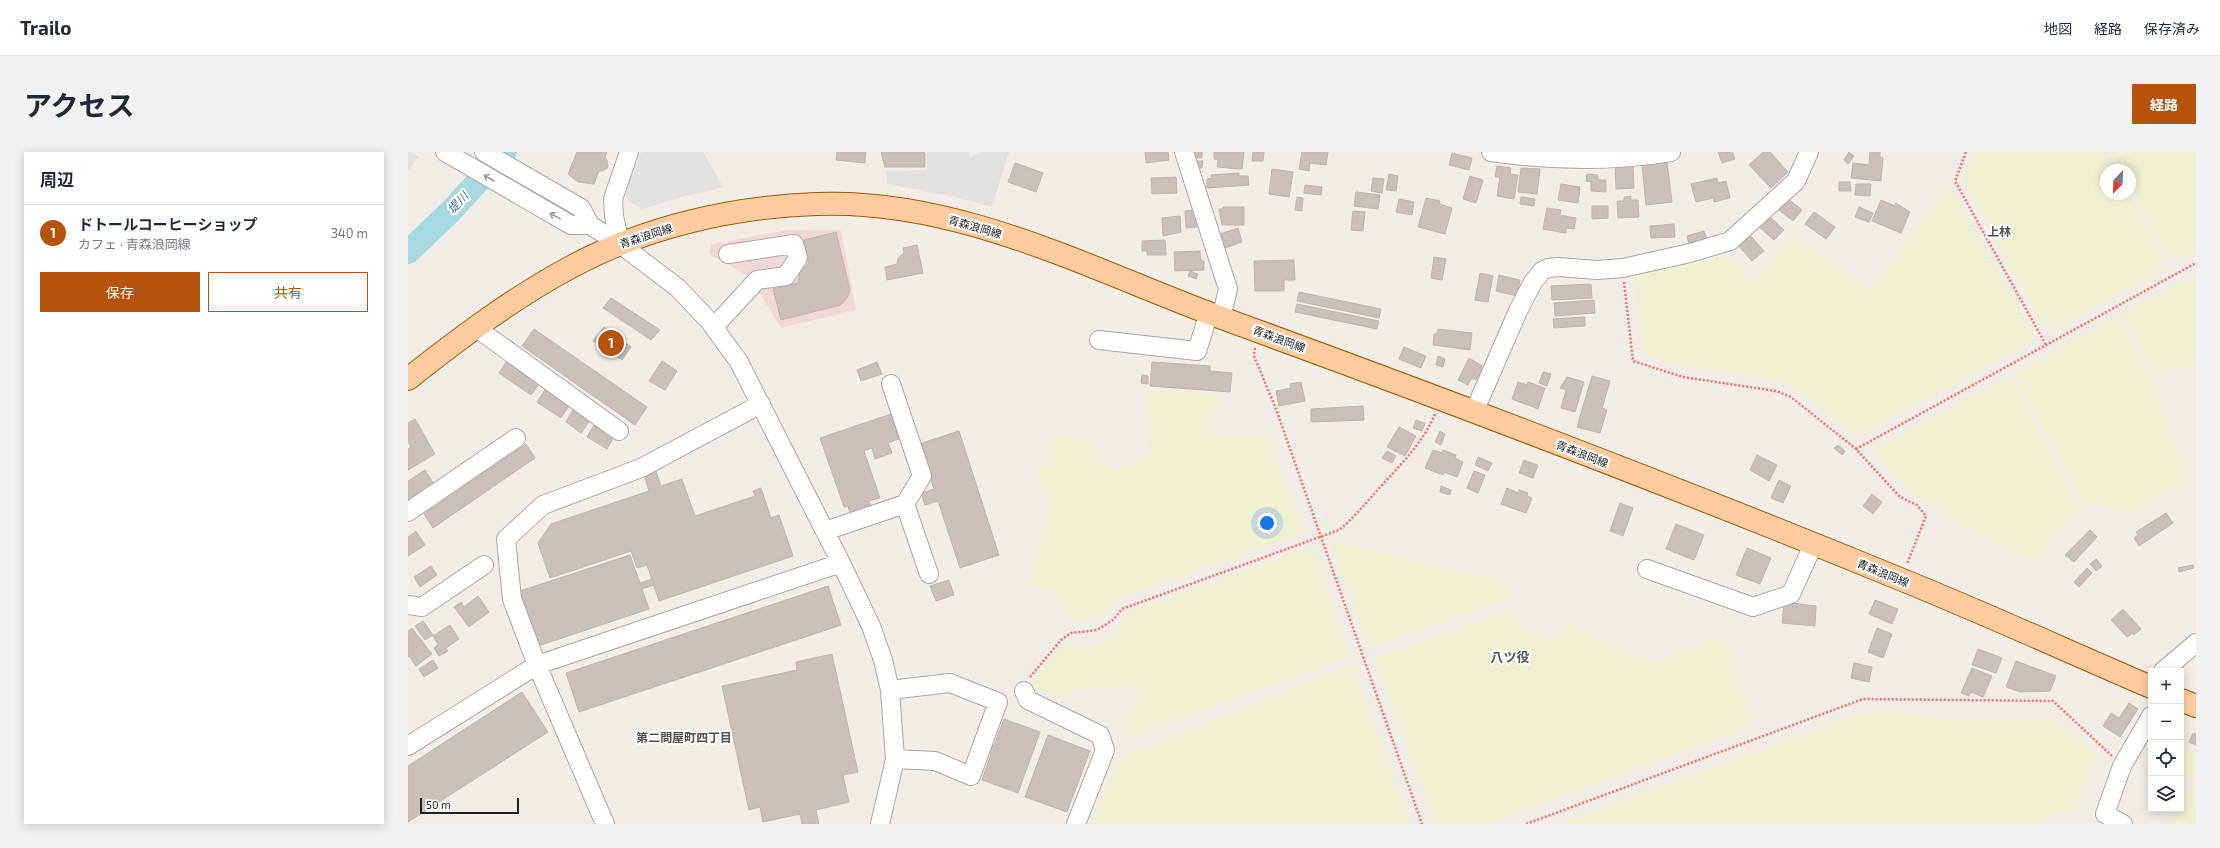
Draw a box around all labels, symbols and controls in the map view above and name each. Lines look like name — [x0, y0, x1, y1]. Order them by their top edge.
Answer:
text: Trailo — [20, 16, 72, 39]
text: 地図 — [2044, 20, 2072, 37]
text: 経路 — [2094, 20, 2122, 37]
text: 保存済み — [2144, 20, 2200, 37]
button: 経路 — [2132, 84, 2196, 124]
text: アクセス — [24, 88, 135, 122]
north arrow — [2100, 164, 2136, 200]
text: 周辺 — [40, 169, 74, 189]
one-way arrow — [483, 173, 495, 181]
water label: 堤川 — [444, 187, 472, 216]
one-way arrow — [549, 211, 561, 219]
street label: 青森浪岡線 — [947, 213, 1003, 240]
text: ドトールコーヒーショップ — [78, 215, 257, 233]
street label: 青森浪岡線 — [618, 221, 674, 250]
district label: 上林 — [1987, 224, 2011, 238]
text: 1 — [50, 225, 56, 241]
text: 340 m — [331, 225, 368, 241]
text: カフェ · 青森浪岡線 — [78, 236, 191, 252]
button: 保存 — [40, 272, 200, 312]
button: 共有 — [208, 272, 368, 312]
street label: 青森浪岡線 — [1251, 323, 1307, 354]
pin: 1 — [598, 328, 624, 358]
street label: 青森浪岡線 — [1554, 438, 1610, 469]
your location — [1257, 513, 1277, 533]
street label: 青森浪岡線 — [1855, 556, 1911, 589]
district label: 八ツ役 — [1490, 649, 1530, 665]
map controls — [2148, 668, 2184, 812]
button: + — [2148, 668, 2184, 704]
button: − — [2148, 704, 2184, 740]
district label: 第二問屋町四丁目 — [636, 730, 732, 744]
button: locate — [2148, 740, 2184, 776]
button: layers — [2148, 776, 2184, 812]
scale bar — [420, 796, 519, 815]
text: 50 m — [426, 798, 451, 811]

